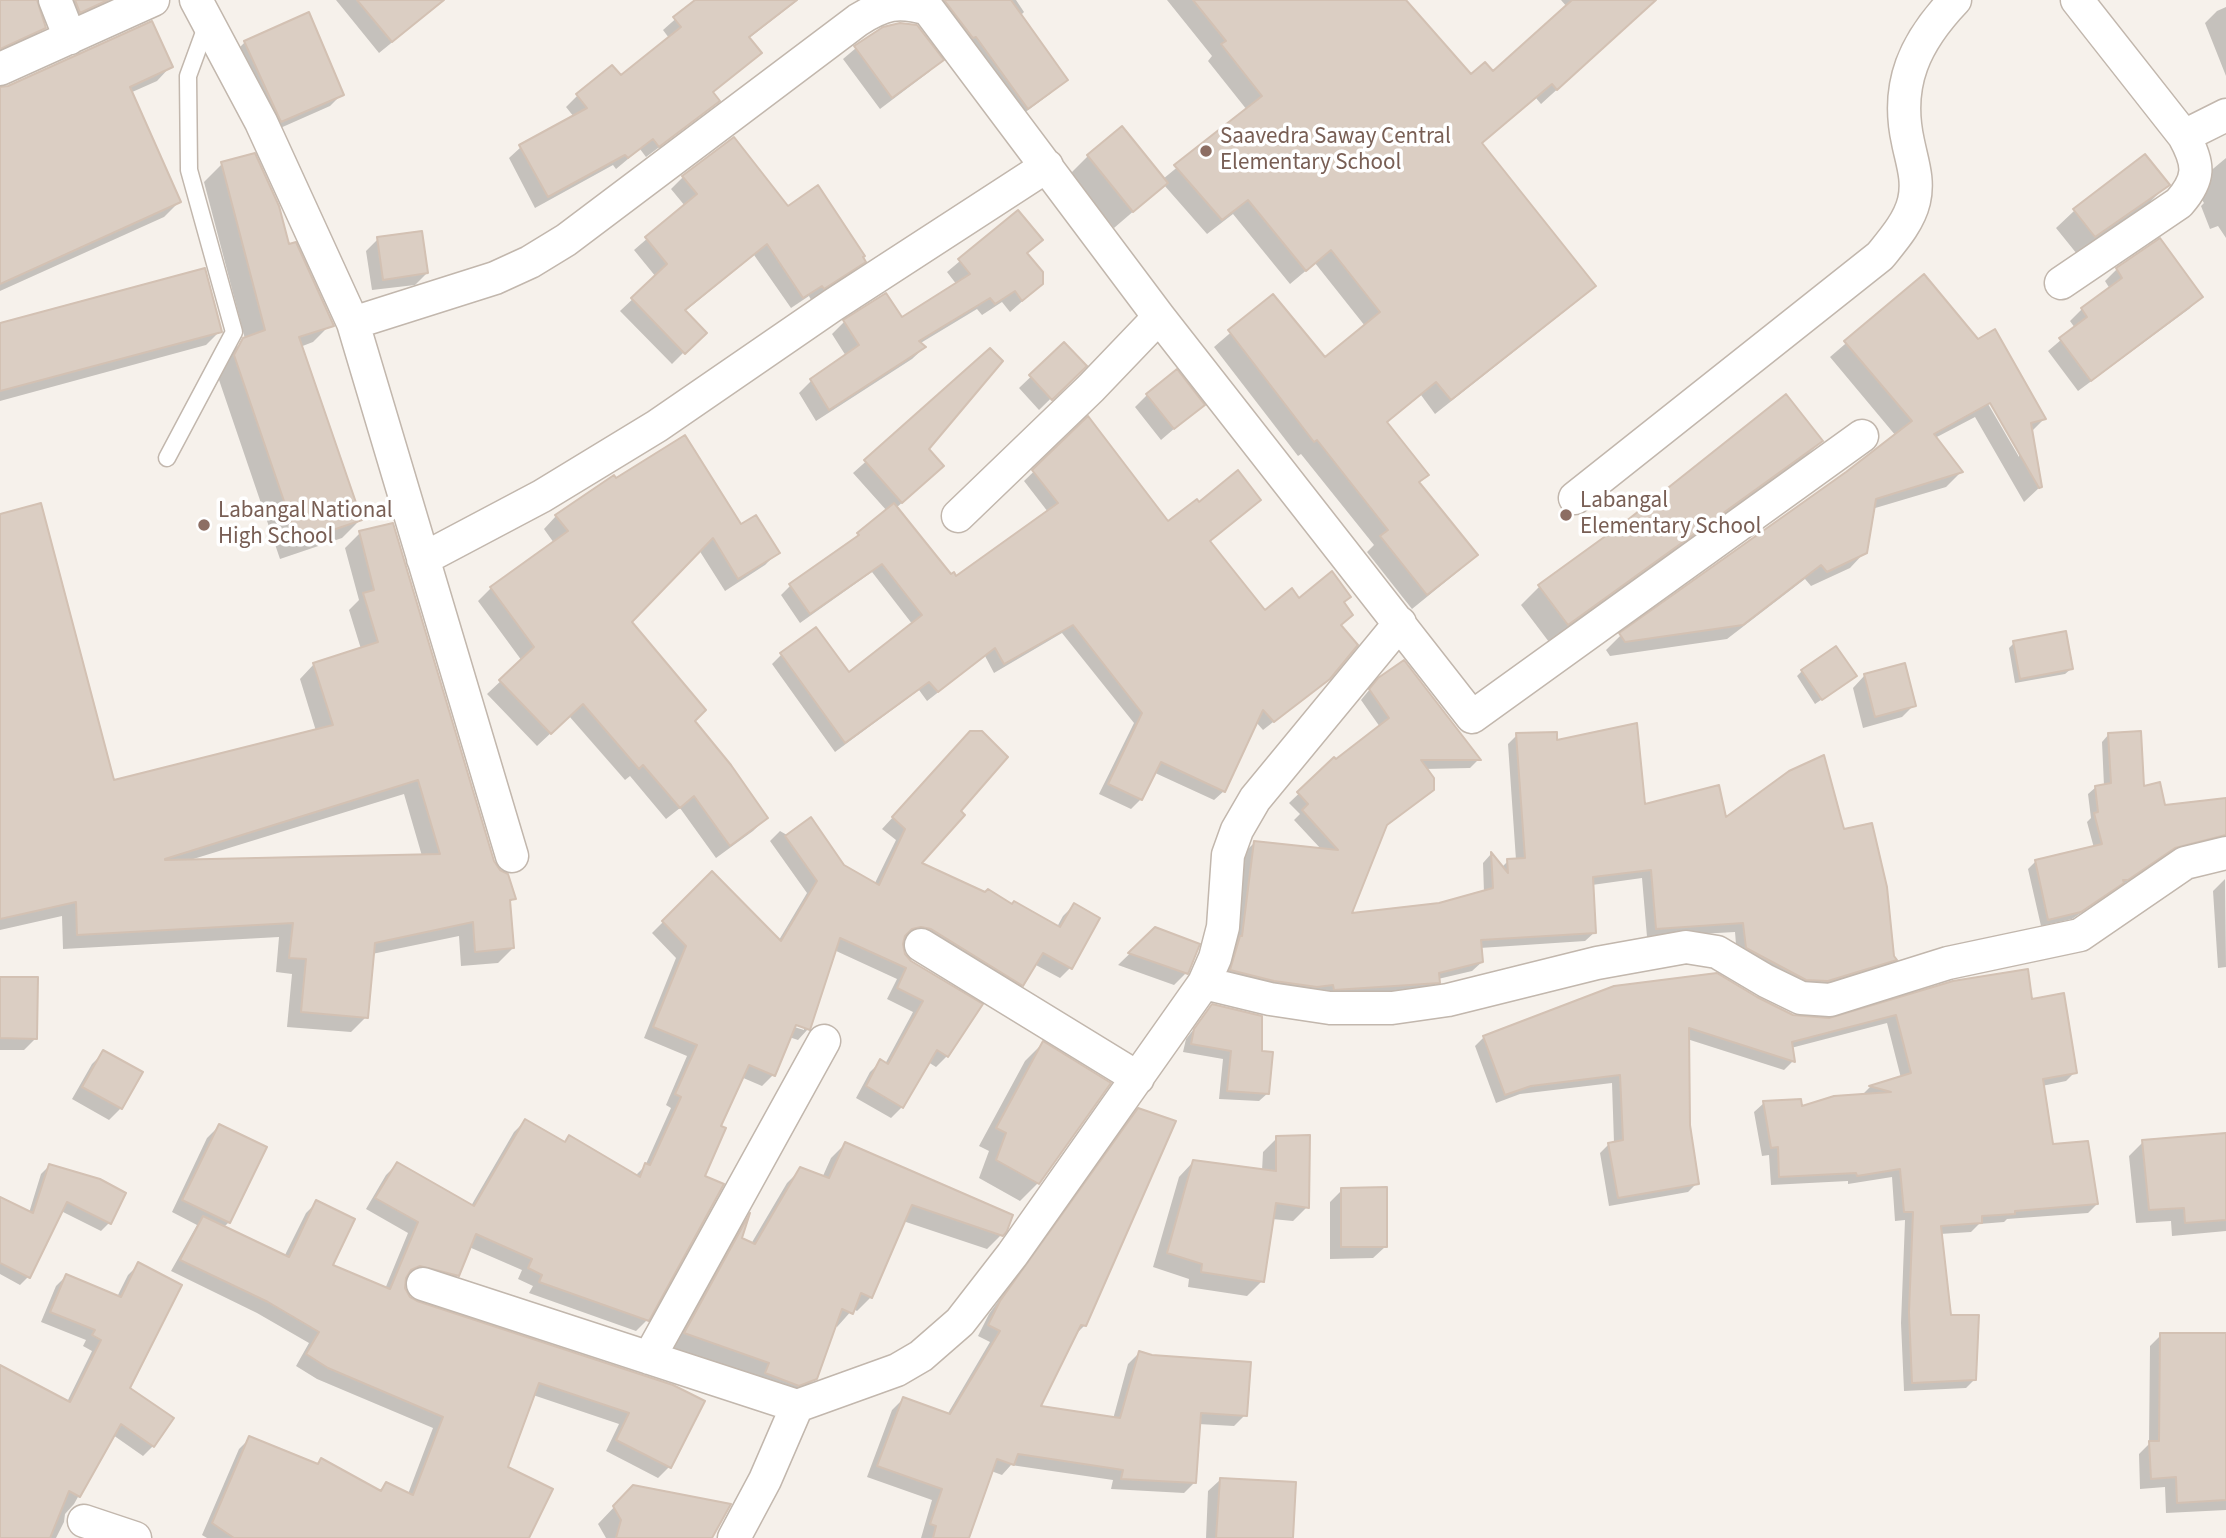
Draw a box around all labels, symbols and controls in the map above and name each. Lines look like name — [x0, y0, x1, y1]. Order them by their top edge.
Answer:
place label: Saavedra Saway Central Elementary School — [1220, 124, 1451, 178]
marker: Saavedra Saway Central Elementary School — [1198, 143, 1214, 159]
place label: Labangal Elementary School — [1580, 488, 1761, 542]
place label: Labangal National High School — [218, 498, 393, 552]
marker: Labangal Elementary School — [1558, 507, 1574, 523]
marker: Labangal National High School — [196, 517, 212, 533]

